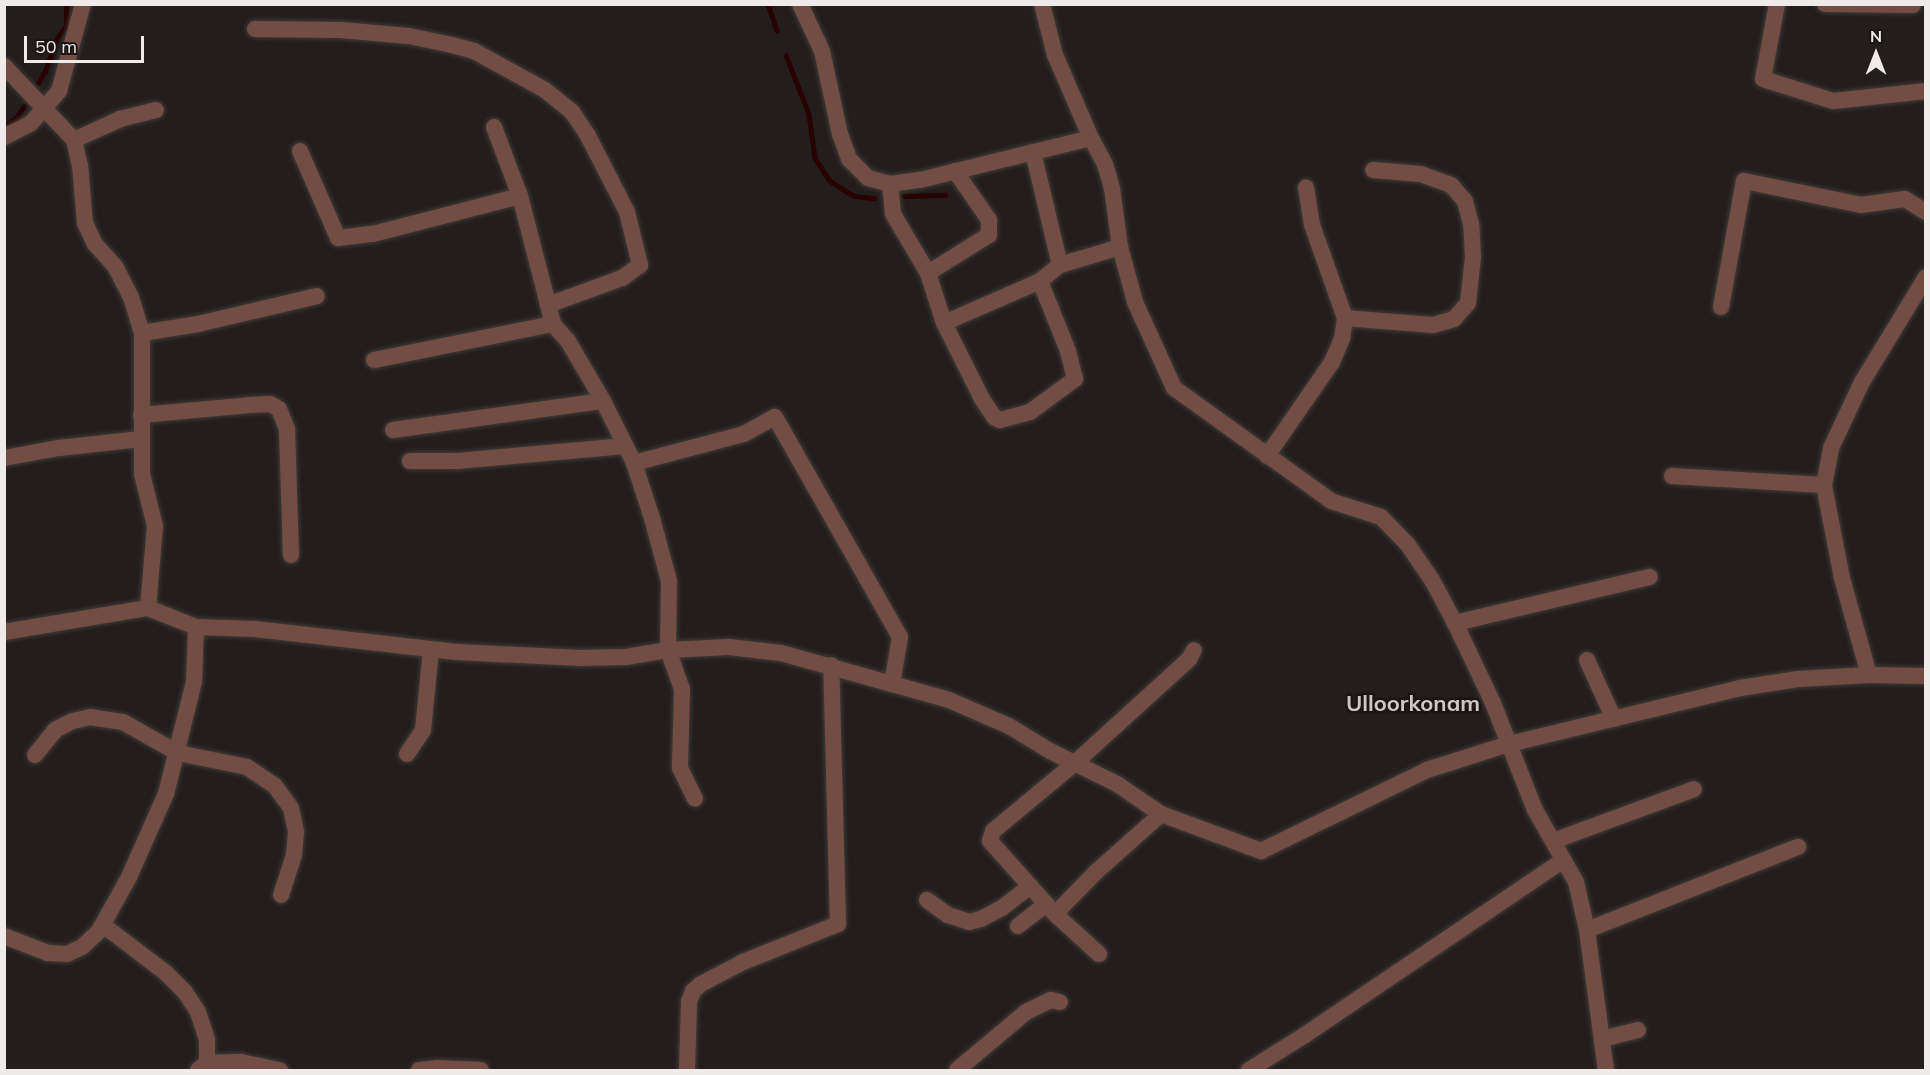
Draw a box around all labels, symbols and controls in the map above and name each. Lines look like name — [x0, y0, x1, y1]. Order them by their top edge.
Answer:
scale bar — [27, 24, 147, 62]
north arrow — [1846, 24, 1906, 84]
text: N — [1870, 26, 1882, 46]
text: 50 m — [35, 35, 77, 58]
district label: Ulloorkonam — [1346, 691, 1480, 717]

